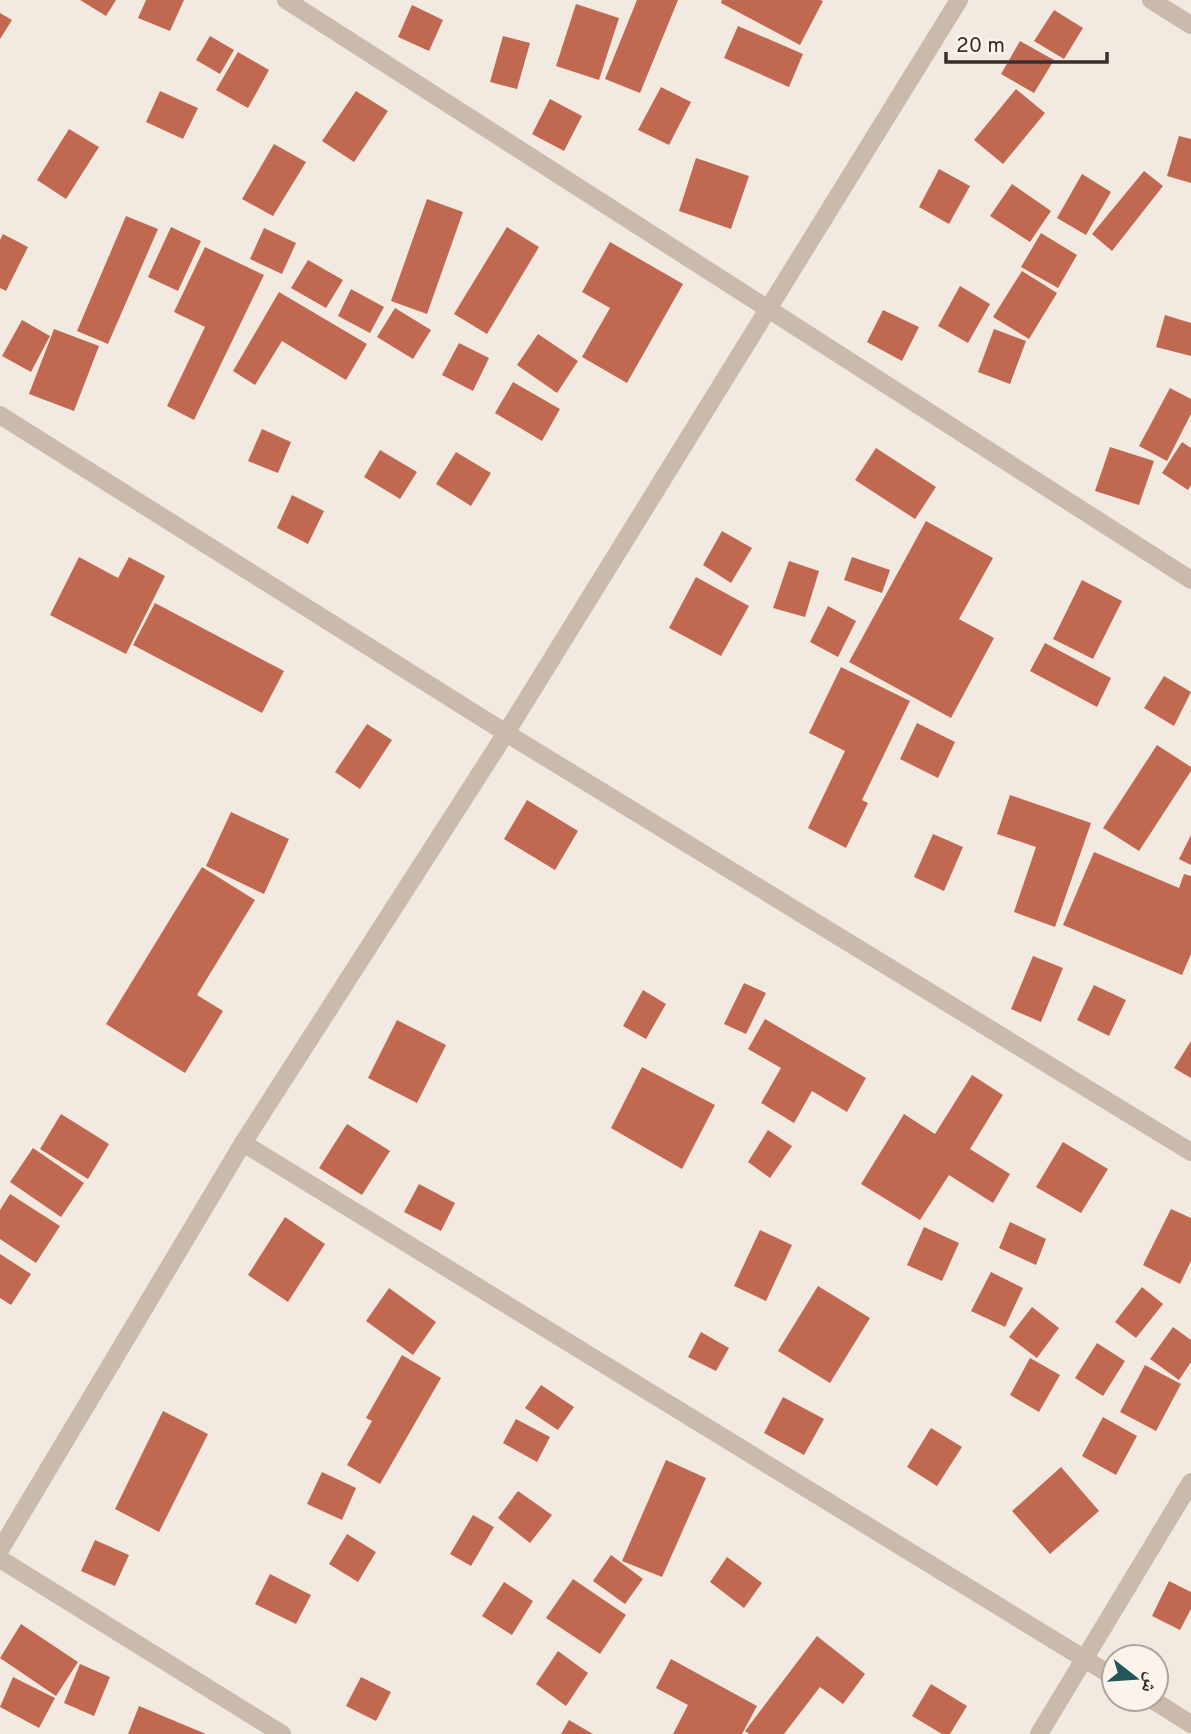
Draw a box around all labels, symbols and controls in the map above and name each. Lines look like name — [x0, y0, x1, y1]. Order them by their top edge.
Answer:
scale bar — [946, 21, 1107, 65]
text: 20 m — [956, 33, 1005, 60]
north arrow — [1100, 1643, 1170, 1713]
text: ش — [1135, 1669, 1164, 1696]

